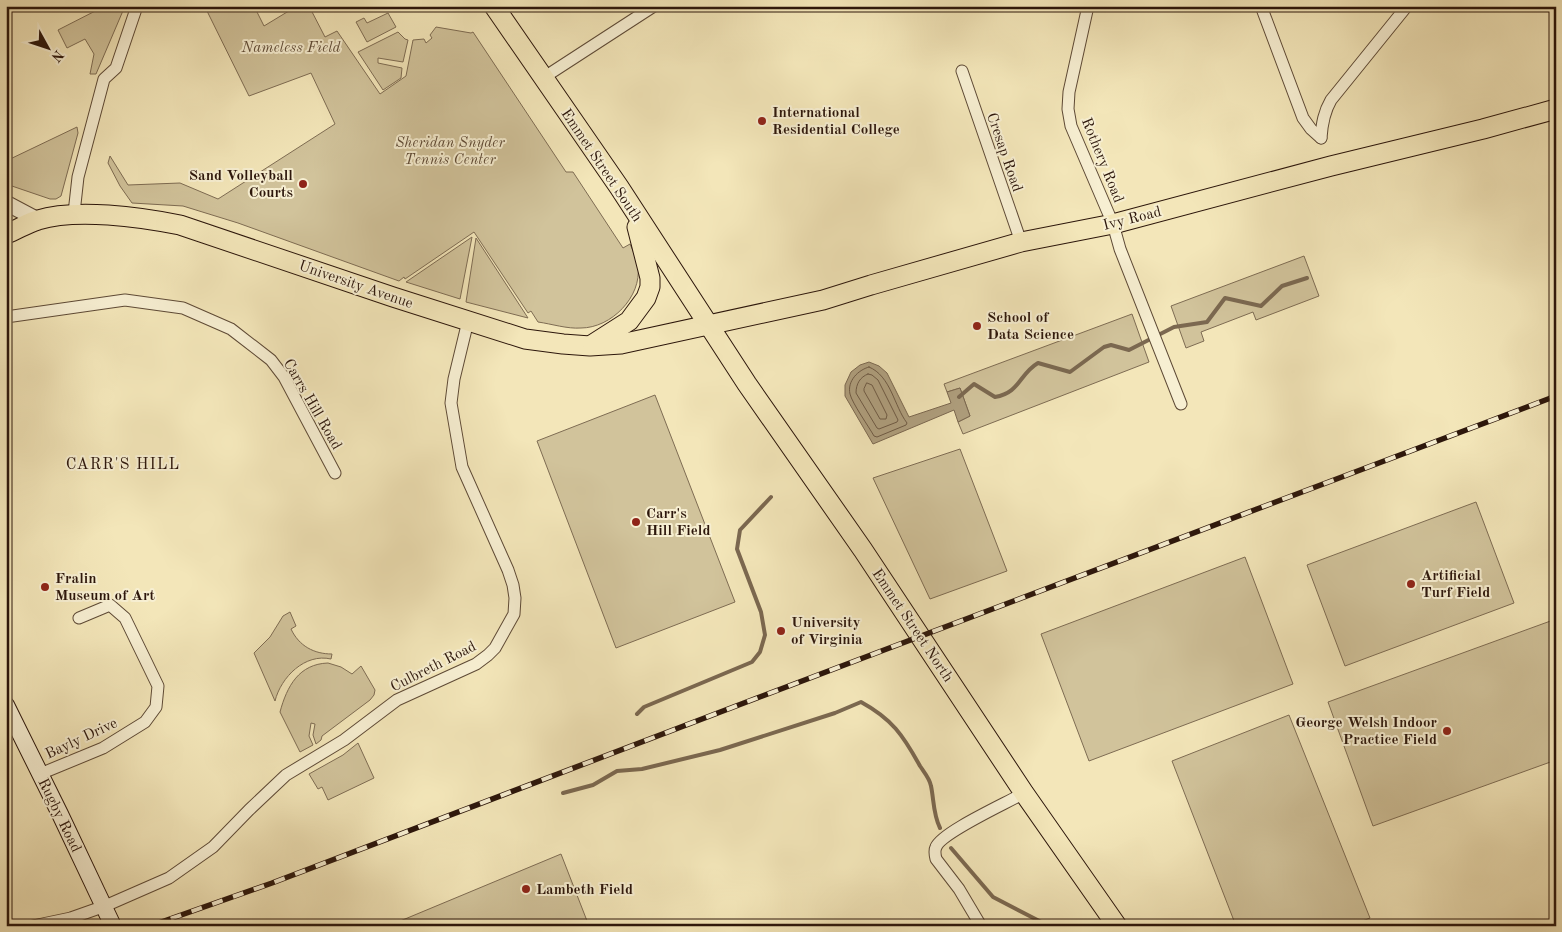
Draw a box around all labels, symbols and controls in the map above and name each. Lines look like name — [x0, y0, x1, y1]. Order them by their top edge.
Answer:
north arrow — [22, 22, 72, 72]
park label: Nameless Field — [240, 41, 342, 56]
text: N — [48, 47, 66, 65]
place label: International Residential College — [772, 106, 900, 138]
street label: Emmet Street South — [557, 107, 644, 225]
street label: Cresap Road — [983, 111, 1024, 194]
marker: International Residential College — [756, 115, 768, 127]
street label: Rothery Road — [1078, 116, 1126, 205]
park label: Sheridan Snyder Tennis Center — [395, 136, 505, 168]
place label: Sand Volleyball Courts — [189, 169, 293, 201]
marker: Sand Volleyball Courts — [297, 178, 309, 190]
street label: Ivy Road — [1102, 205, 1163, 234]
street label: University Avenue — [296, 259, 415, 312]
place label: School of Data Science — [987, 311, 1074, 343]
marker: School of Data Science — [971, 320, 983, 332]
street label: Carrs Hill Road — [280, 357, 344, 453]
district label: CARR'S HILL — [66, 457, 180, 473]
place label: Carr's Hill Field — [646, 507, 711, 539]
marker: Carr's Hill Field — [630, 516, 642, 528]
street label: Emmet Street North — [868, 567, 955, 685]
place label: Artificial Turf Field — [1421, 569, 1490, 601]
place label: Fralin Museum of Art — [55, 572, 155, 604]
marker: Artificial Turf Field — [1405, 578, 1417, 590]
marker: Fralin Museum of Art — [39, 581, 51, 593]
place label: University of Virginia — [791, 616, 863, 648]
marker: University of Virginia — [775, 625, 787, 637]
street label: Culbreth Road — [388, 639, 479, 695]
street label: Bayly Drive — [43, 716, 120, 763]
place label: George Welsh Indoor Practice Field — [1295, 716, 1437, 748]
marker: George Welsh Indoor Practice Field — [1441, 725, 1453, 737]
street label: Rugby Road — [34, 776, 83, 855]
marker: Lambeth Field — [520, 883, 532, 895]
place label: Lambeth Field — [536, 883, 633, 898]

